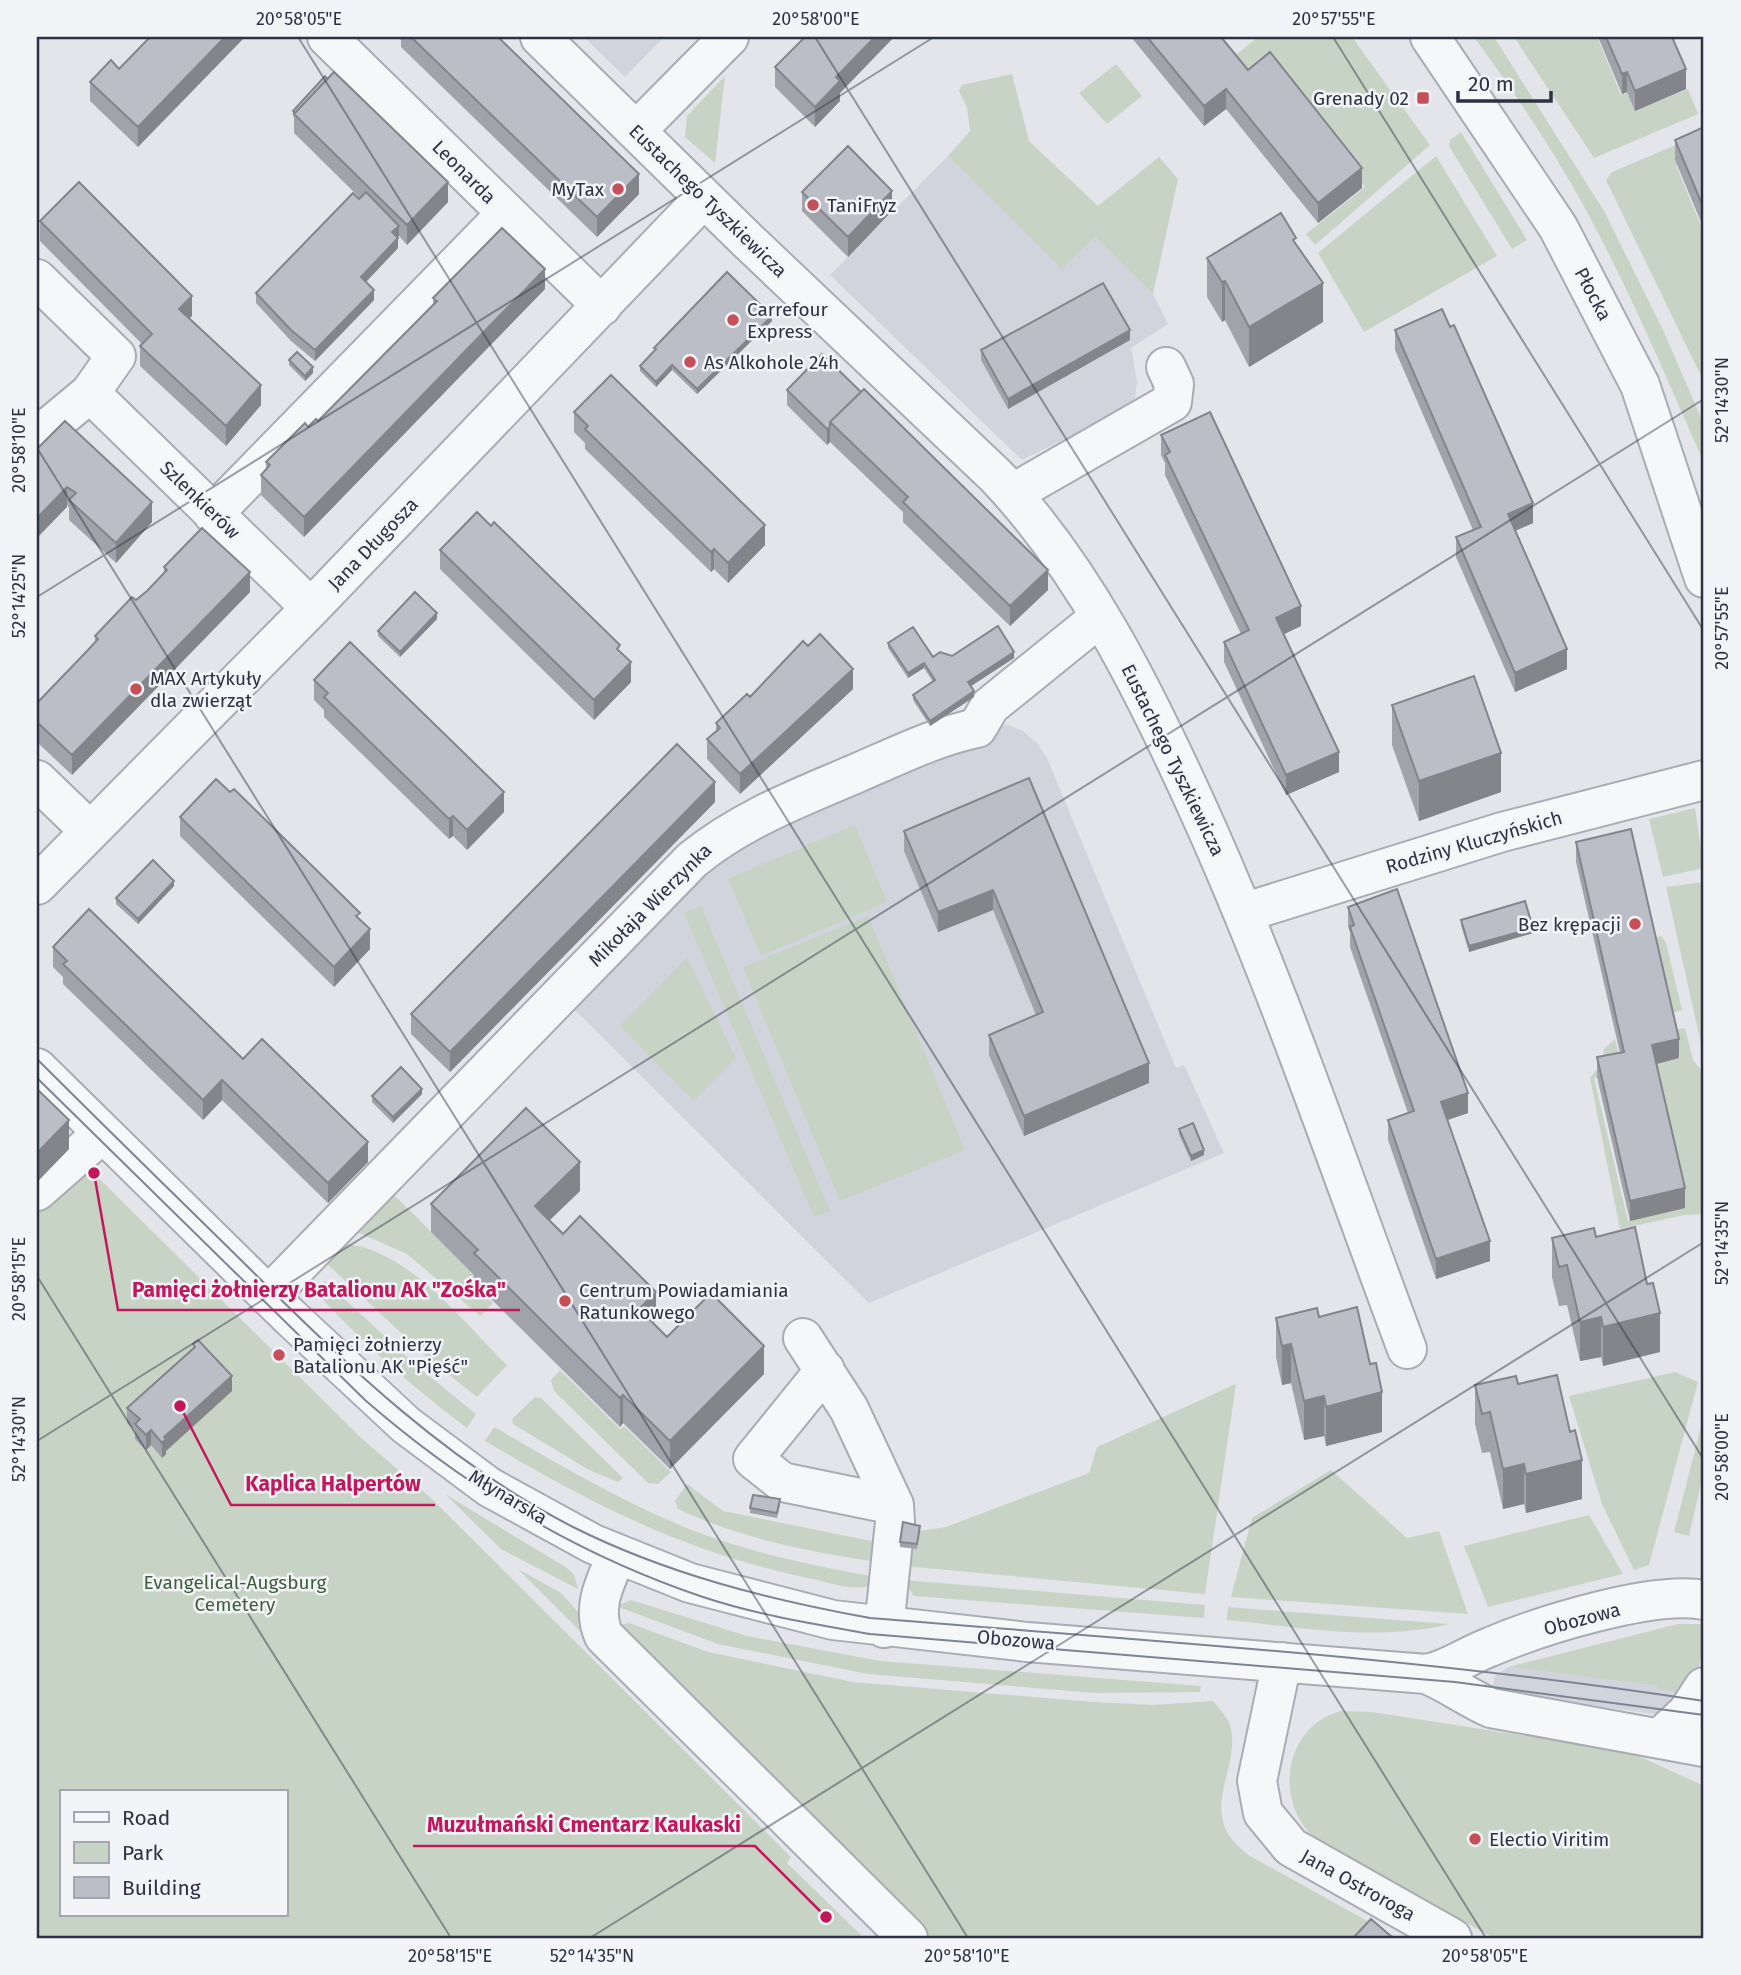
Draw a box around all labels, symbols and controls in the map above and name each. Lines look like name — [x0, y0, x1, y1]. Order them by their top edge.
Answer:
text: 20°58'05"E — [256, 8, 342, 30]
text: 20°58'00"E — [772, 8, 860, 30]
text: 20°57'55"E — [1292, 8, 1376, 30]
scale bar — [1458, 60, 1550, 104]
text: 20 m — [1468, 71, 1514, 97]
place label: Grenady 02 — [1313, 87, 1409, 110]
marker: Grenady 02 — [1415, 90, 1431, 106]
street label: Eustachego Tyszkiewicza — [624, 120, 792, 282]
street label: Leonarda — [427, 135, 501, 209]
place label: MyTax — [551, 178, 605, 201]
marker: MyTax — [610, 181, 626, 197]
place label: TaniFryz — [827, 194, 896, 217]
marker: TaniFryz — [805, 197, 821, 213]
street label: Płocka — [1570, 264, 1616, 324]
place label: Carrefour Express — [747, 298, 829, 343]
marker: Carrefour Express — [725, 312, 741, 328]
place label: As Alkohole 24h — [704, 351, 839, 374]
marker: As Alkohole 24h — [682, 354, 698, 370]
text: 52°14'30"N — [1711, 357, 1733, 443]
text: 20°58'10"E — [8, 407, 30, 493]
street label: Szlenkierów — [155, 456, 245, 544]
street label: Jana Długosza — [323, 493, 423, 595]
text: 52°14'25"N — [8, 554, 30, 638]
text: 20°57'55"E — [1711, 586, 1733, 670]
street label: Eustachego Tyszkiewicza — [1117, 660, 1229, 860]
place label: MAX Artykuły dla zwierząt — [150, 667, 262, 712]
marker: MAX Artykuły dla zwierząt — [128, 681, 144, 697]
street label: Rodziny Kluczyńskich — [1383, 806, 1565, 878]
street label: Mikołaja Wierzynka — [584, 839, 716, 971]
place label: Bez krępacji — [1518, 913, 1621, 936]
marker: Bez krępacji — [1627, 916, 1643, 932]
text: 52°14'35"N — [1711, 1201, 1733, 1285]
text: 20°58'15"E — [8, 1237, 30, 1321]
callout: Pamięci żołnierzy Batalionu AK "Zośka" — [118, 1268, 520, 1310]
text: Pamięci żołnierzy Batalionu AK "Zośka" — [132, 1277, 506, 1303]
place label: Centrum Powiadamiania Ratunkowego — [579, 1279, 789, 1324]
marker: Centrum Powiadamiania Ratunkowego — [557, 1293, 573, 1309]
place label: Pamięci żołnierzy Batalionu AK "Pięść" — [293, 1333, 468, 1378]
marker: Pamięci żołnierzy Batalionu AK "Pięść" — [271, 1347, 287, 1363]
text: 52°14'30"N — [8, 1396, 30, 1482]
text: 20°58'00"E — [1711, 1413, 1733, 1501]
callout: Kaplica Halpertów — [231, 1463, 435, 1505]
street label: Młynarska — [465, 1465, 551, 1529]
text: Kaplica Halpertów — [245, 1471, 421, 1497]
park label: Evangelical-Augsburg Cemetery — [144, 1571, 327, 1616]
street label: Obozowa — [1541, 1598, 1623, 1640]
street label: Obozowa — [976, 1625, 1056, 1655]
legend — [60, 1790, 287, 1916]
callout: Muzułmański Cmentarz Kaukaski — [413, 1804, 755, 1846]
text: Road — [122, 1805, 170, 1831]
text: Muzułmański Cmentarz Kaukaski — [427, 1812, 741, 1838]
place label: Electio Viritim — [1489, 1828, 1609, 1851]
marker: Electio Viritim — [1467, 1831, 1483, 1847]
text: Park — [122, 1840, 164, 1866]
street label: Jana Ostroroga — [1297, 1844, 1419, 1926]
text: Building — [122, 1875, 201, 1901]
text: 20°58'15"E — [408, 1945, 492, 1967]
text: 52°14'35"N — [550, 1945, 634, 1967]
text: 20°58'10"E — [924, 1945, 1010, 1967]
text: 20°58'05"E — [1442, 1945, 1528, 1967]

